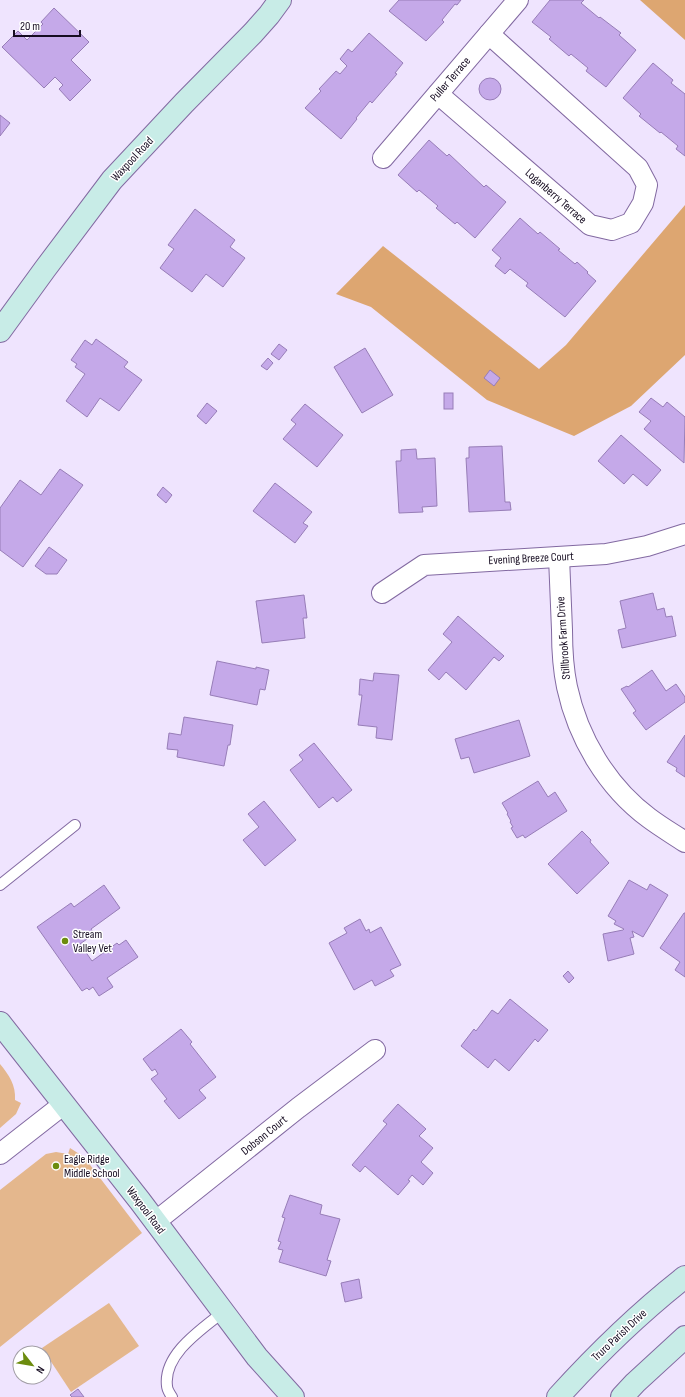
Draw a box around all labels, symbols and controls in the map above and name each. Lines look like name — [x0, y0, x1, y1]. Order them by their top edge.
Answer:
scale bar — [14, 12, 80, 38]
text: 20 m — [20, 19, 40, 34]
street label: Puller Terrace — [427, 54, 474, 105]
street label: Waxpool Road — [108, 134, 157, 185]
street label: Loganberry Terrace — [522, 166, 590, 227]
street label: Evening Breeze Court — [488, 549, 574, 568]
street label: Stillbrook Farm Drive — [553, 596, 574, 680]
place label: Stream Valley Vet — [73, 927, 112, 956]
marker: Stream Valley Vet — [60, 936, 70, 946]
street label: Dobson Court — [238, 1112, 291, 1159]
place label: Eagle Ridge Middle School — [64, 1152, 120, 1181]
marker: Eagle Ridge Middle School — [51, 1161, 61, 1171]
street label: Waxpool Road — [123, 1184, 168, 1237]
street label: Truro Parish Drive — [589, 1306, 650, 1365]
north arrow — [12, 1345, 52, 1385]
text: N — [33, 1364, 47, 1376]

